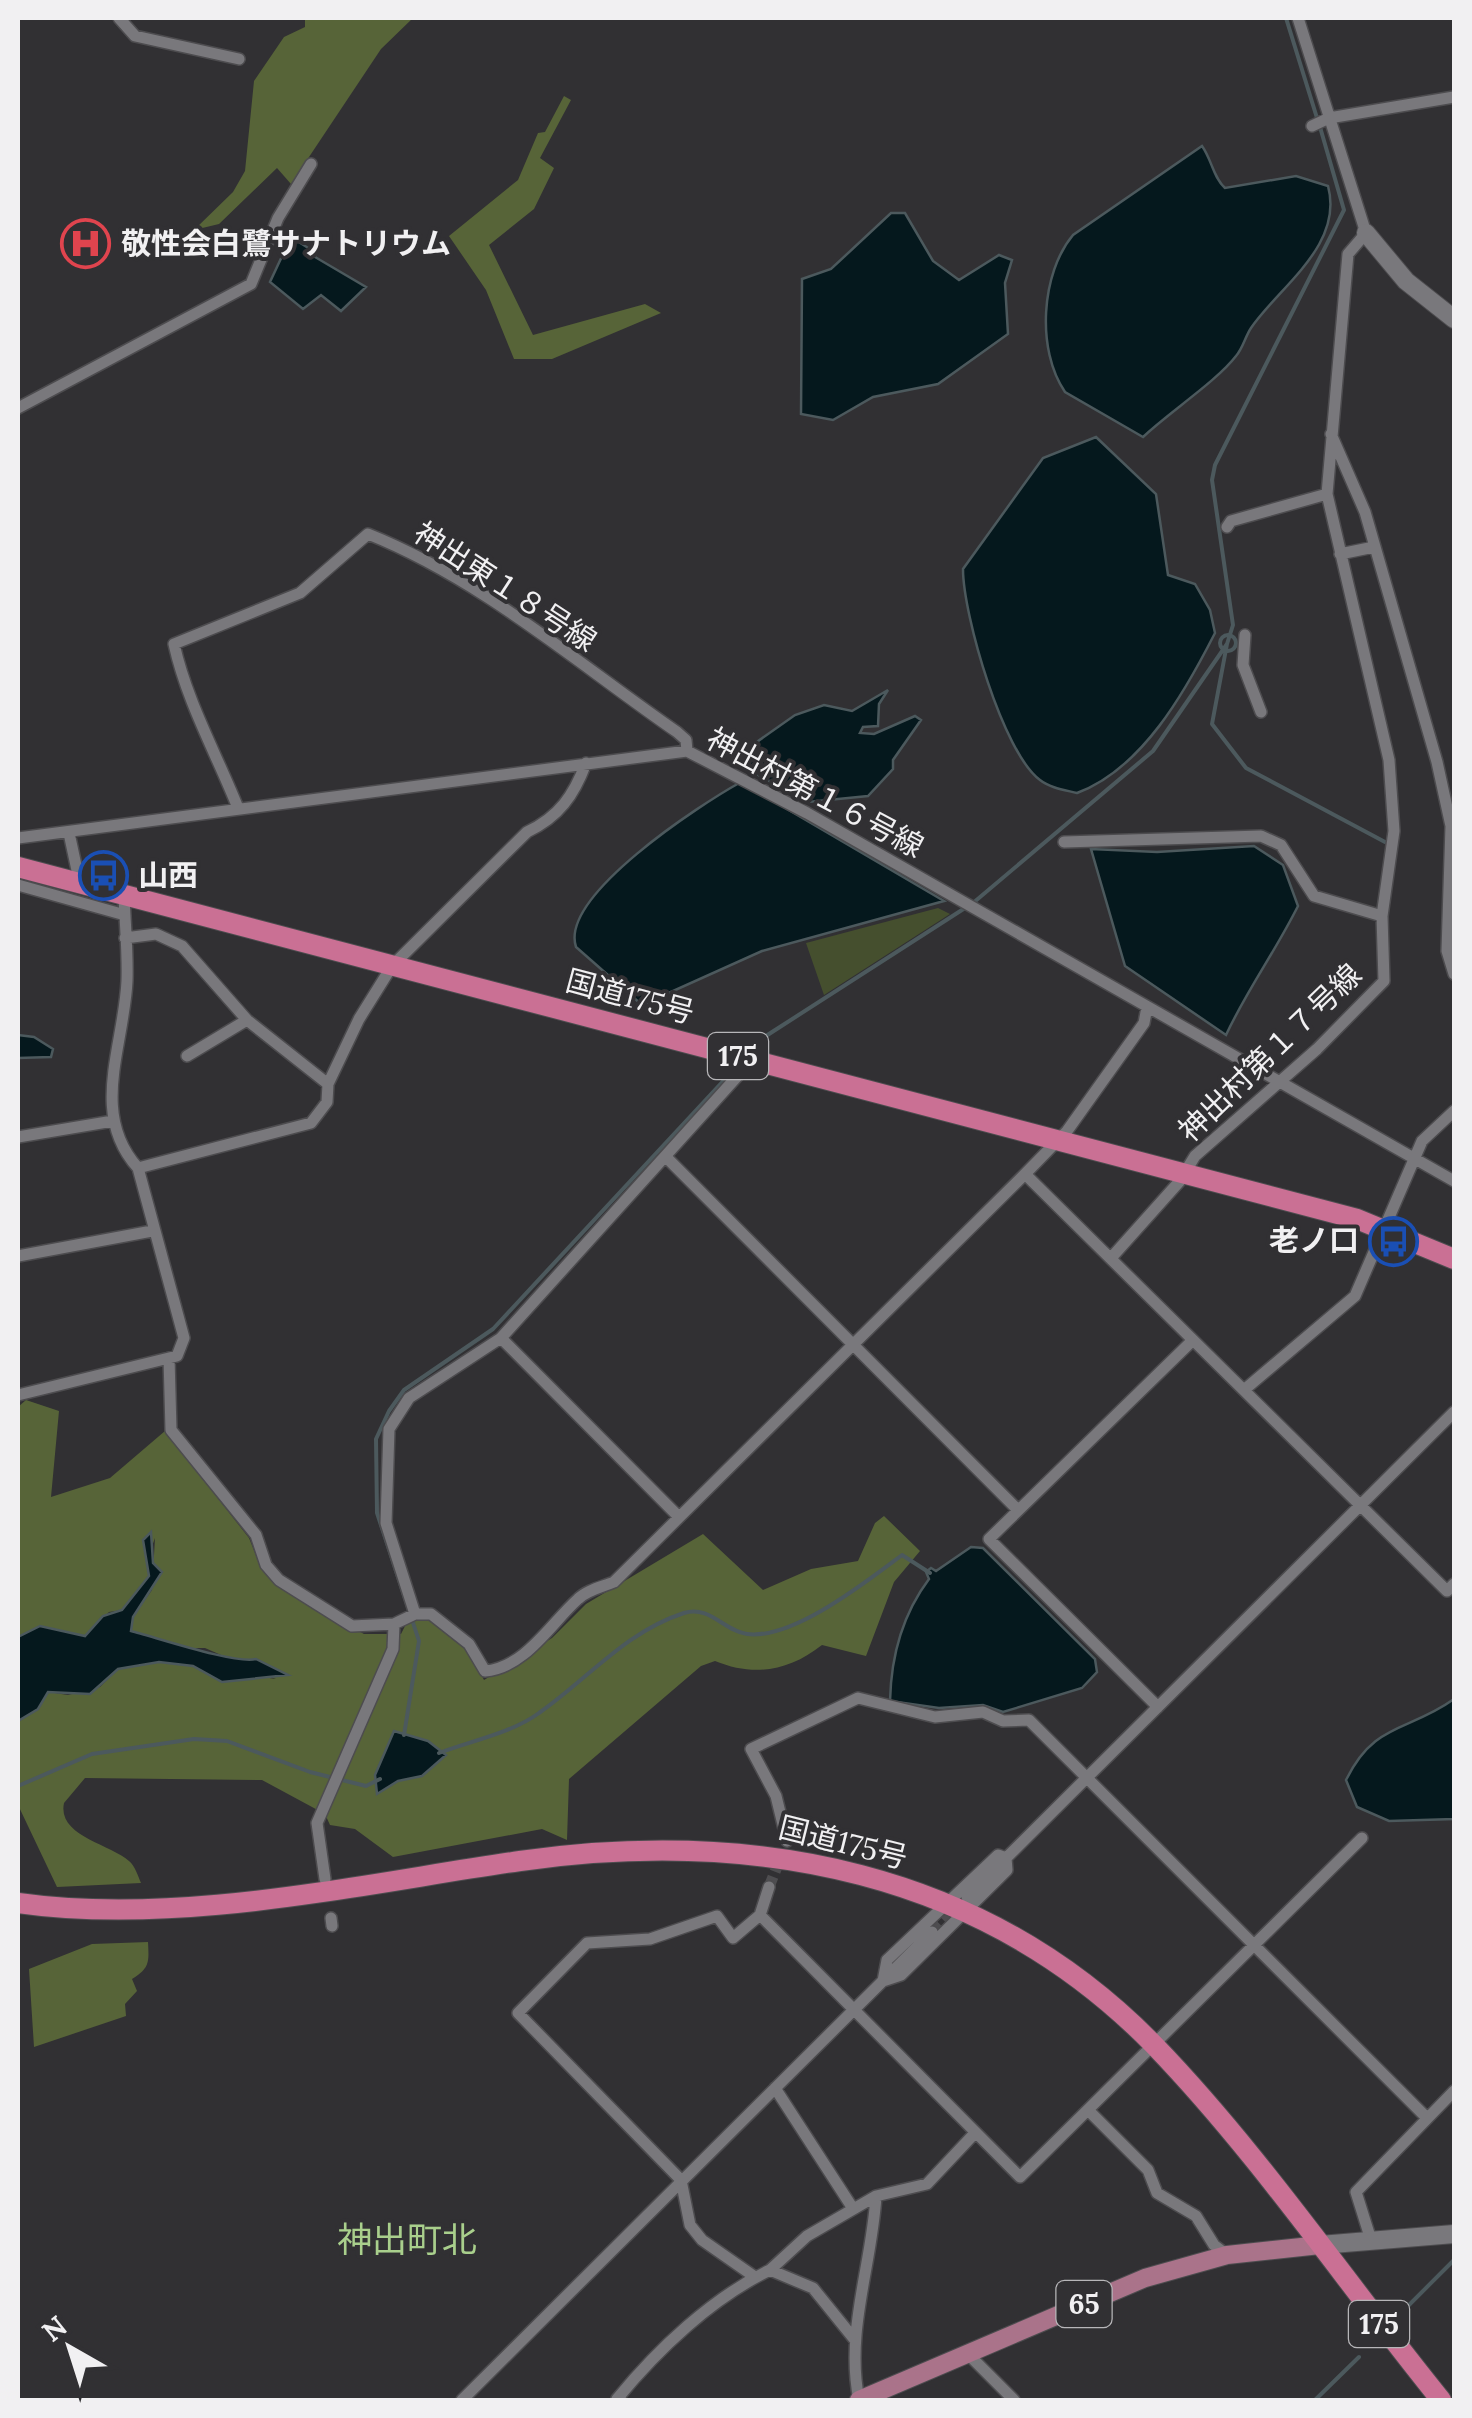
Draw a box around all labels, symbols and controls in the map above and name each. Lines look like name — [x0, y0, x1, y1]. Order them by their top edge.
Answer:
hospital icon: 敬性会白鷺サナトリウム — [60, 218, 112, 270]
place label: 敬性会白鷺サナトリウム — [121, 224, 451, 262]
street label: 神出東１８号線 — [407, 513, 604, 659]
street label: 神出村第１６号線 — [701, 719, 930, 865]
bus stop icon: 山西 — [77, 850, 129, 902]
place label: 山西 — [138, 856, 198, 894]
street label: 神出村第１７号線 — [1170, 955, 1369, 1149]
street label: 国道175号 — [562, 961, 698, 1031]
road number: 175 — [708, 1033, 768, 1079]
bus stop icon: 老ノ口 — [1368, 1215, 1420, 1267]
place label: 老ノ口 — [1269, 1221, 1359, 1259]
street label: 国道175号 — [775, 1808, 911, 1876]
district label: 神出町北 — [337, 2217, 477, 2262]
road number: 65 — [1056, 2281, 1112, 2327]
north arrow — [20, 2298, 120, 2398]
road number: 175 — [1349, 2301, 1409, 2347]
text: N — [35, 2308, 74, 2349]

